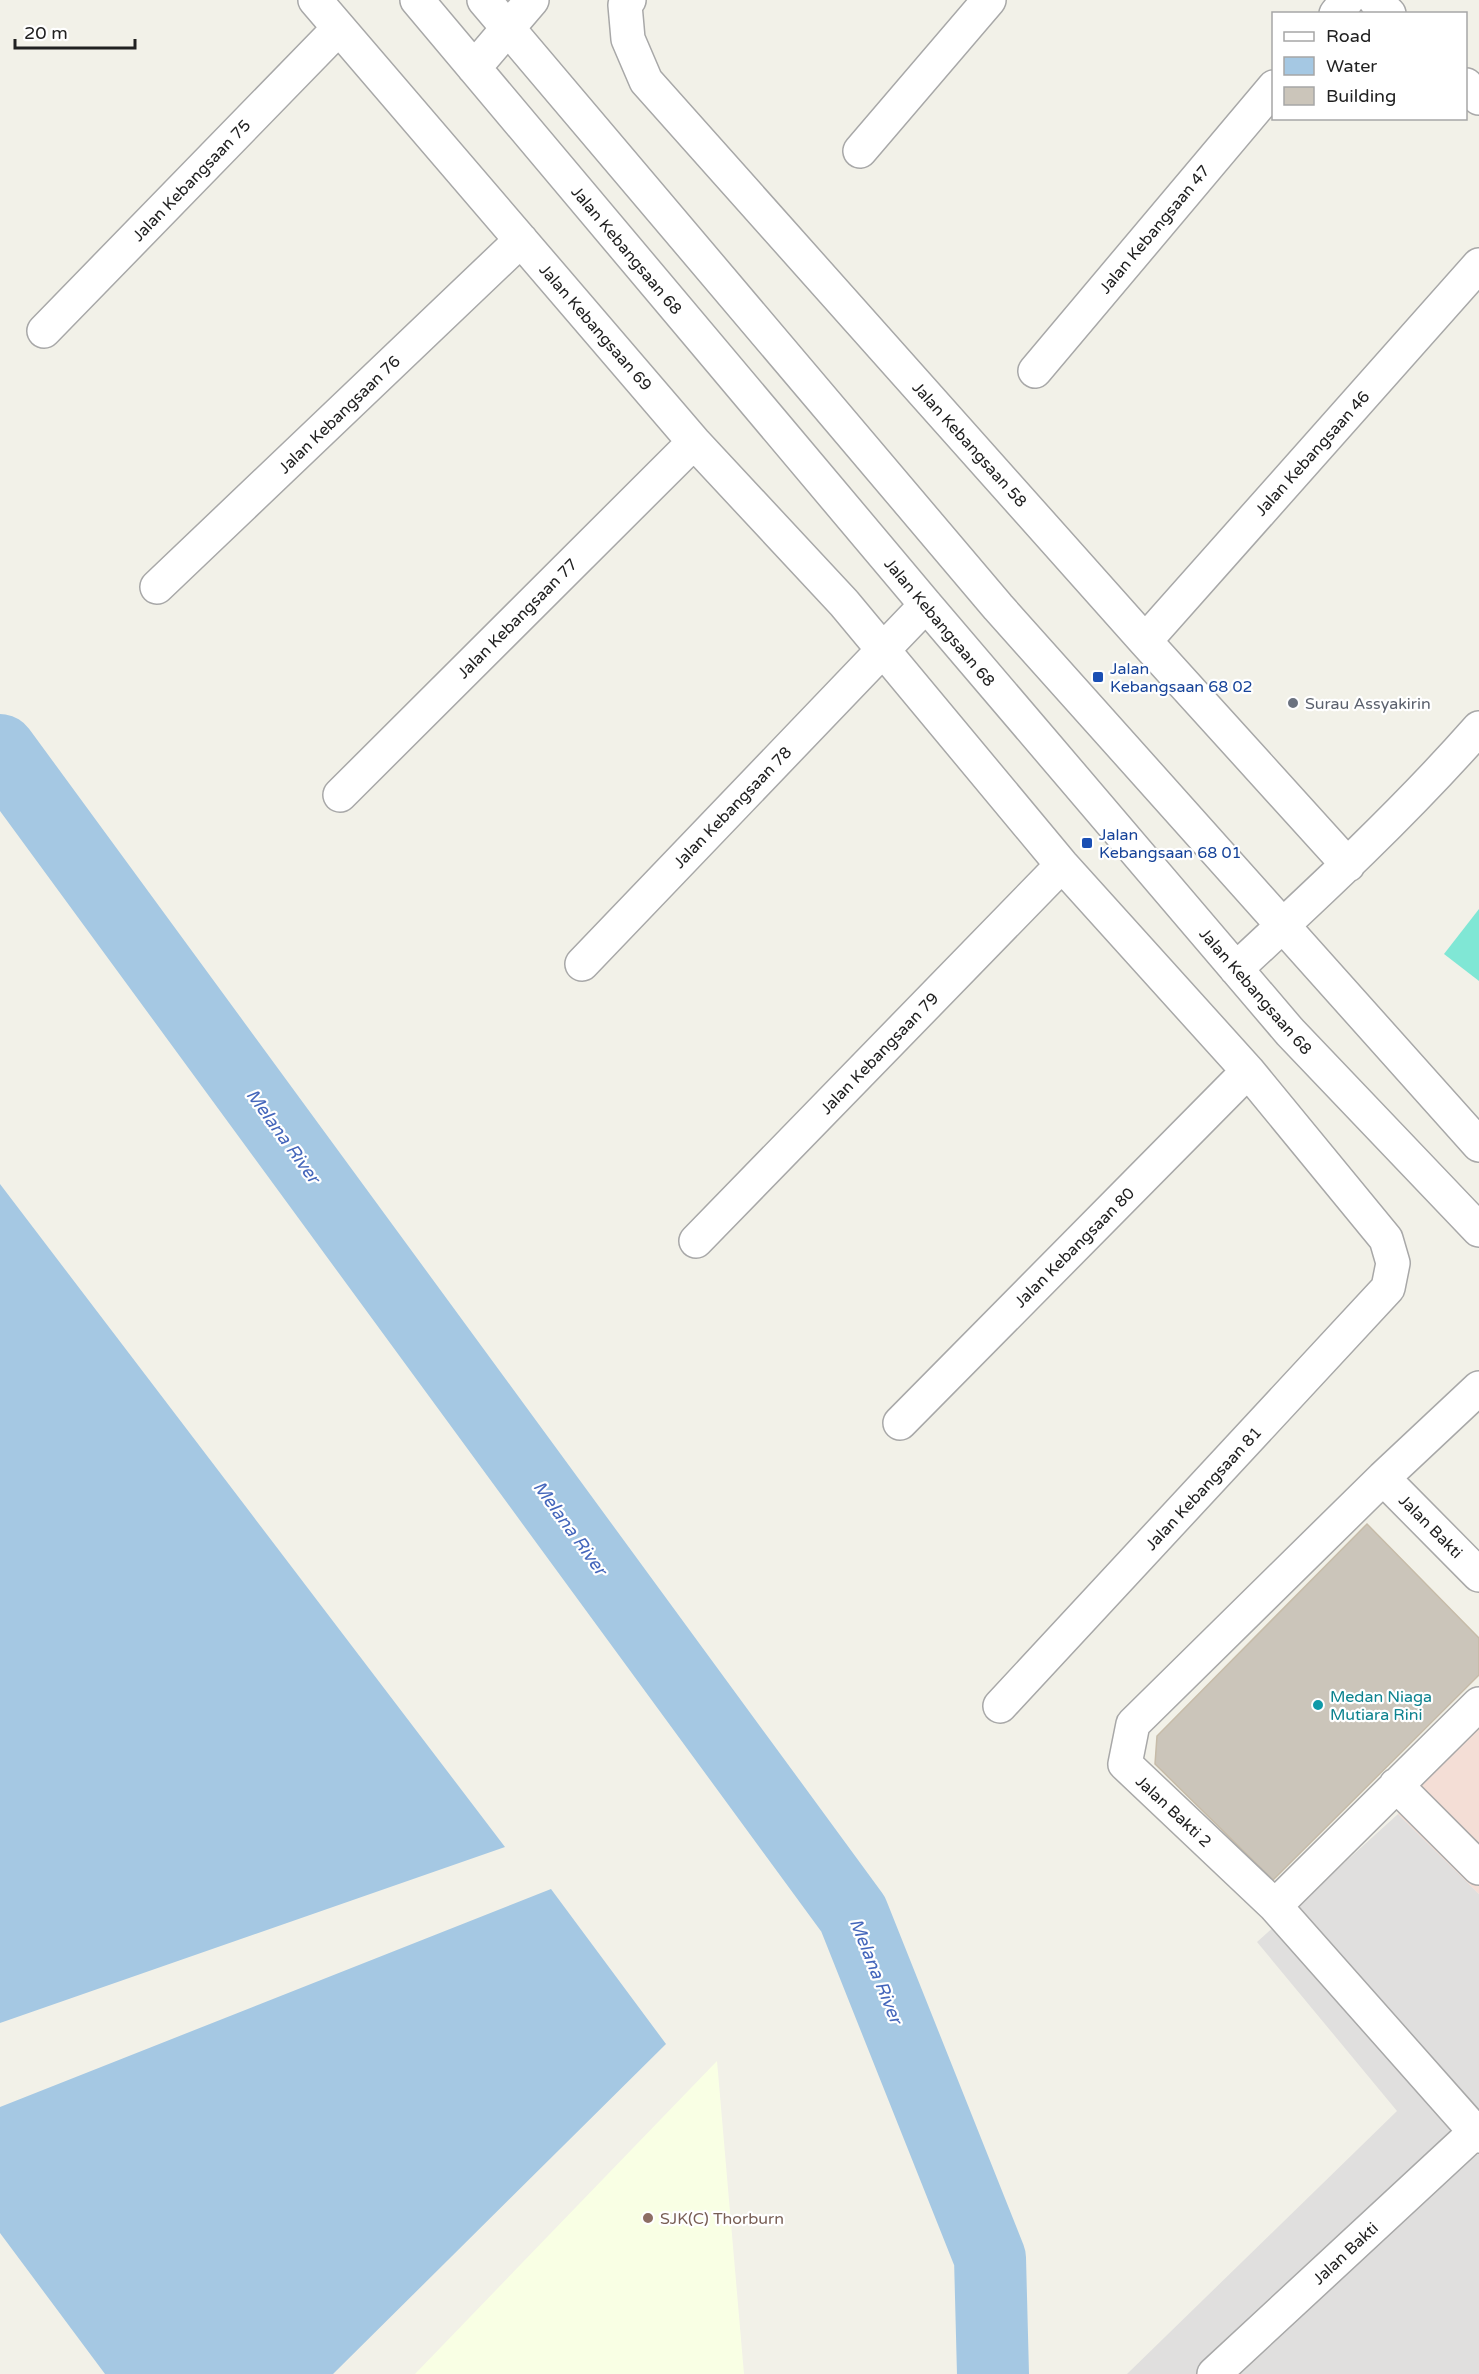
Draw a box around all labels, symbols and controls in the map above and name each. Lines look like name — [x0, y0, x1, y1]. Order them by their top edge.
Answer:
scale bar — [15, 12, 135, 50]
legend — [1272, 12, 1467, 120]
text: 20 m — [24, 22, 68, 44]
text: Road — [1326, 25, 1371, 47]
text: Water — [1326, 55, 1377, 77]
text: Building — [1326, 85, 1396, 107]
street label: Jalan Kebangsaan 75 — [128, 116, 255, 246]
street label: Jalan Kebangsaan 47 — [1095, 161, 1214, 298]
street label: Jalan Kebangsaan 68 — [567, 182, 686, 319]
street label: Jalan Kebangsaan 69 — [535, 260, 656, 395]
street label: Jalan Kebangsaan 76 — [275, 351, 405, 478]
street label: Jalan Kebangsaan 58 — [908, 378, 1031, 511]
street label: Jalan Kebangsaan 46 — [1251, 387, 1374, 520]
street label: Jalan Kebangsaan 77 — [453, 554, 582, 683]
street label: Jalan Kebangsaan 68 — [880, 554, 999, 691]
place label: Jalan Kebangsaan 68 02 — [1110, 659, 1253, 697]
marker: Jalan Kebangsaan 68 02 — [1091, 670, 1105, 684]
place label: Surau Assyakirin — [1305, 694, 1431, 714]
marker: Surau Assyakirin — [1286, 696, 1300, 710]
street label: Jalan Kebangsaan 78 — [669, 743, 796, 873]
place label: Jalan Kebangsaan 68 01 — [1099, 825, 1242, 863]
marker: Jalan Kebangsaan 68 01 — [1080, 836, 1094, 850]
street label: Jalan Kebangsaan 68 — [1195, 924, 1316, 1059]
street label: Jalan Kebangsaan 79 — [816, 989, 943, 1119]
water label: Melana River — [241, 1084, 326, 1189]
street label: Jalan Kebangsaan 80 — [1010, 1183, 1139, 1312]
street label: Jalan Kebangsaan 81 — [1141, 1423, 1266, 1555]
water label: Melana River — [528, 1476, 613, 1581]
street label: Jalan Bakti — [1394, 1491, 1466, 1563]
place label: Medan Niaga Mutiara Rini — [1330, 1687, 1432, 1725]
marker: Medan Niaga Mutiara Rini — [1311, 1698, 1325, 1712]
street label: Jalan Bakti 2 — [1131, 1772, 1215, 1852]
water label: Melana River — [845, 1915, 908, 2029]
place label: SJK(C) Thorburn — [660, 2209, 784, 2229]
marker: SJK(C) Thorburn — [641, 2211, 655, 2225]
street label: Jalan Bakti — [1309, 2218, 1383, 2289]

